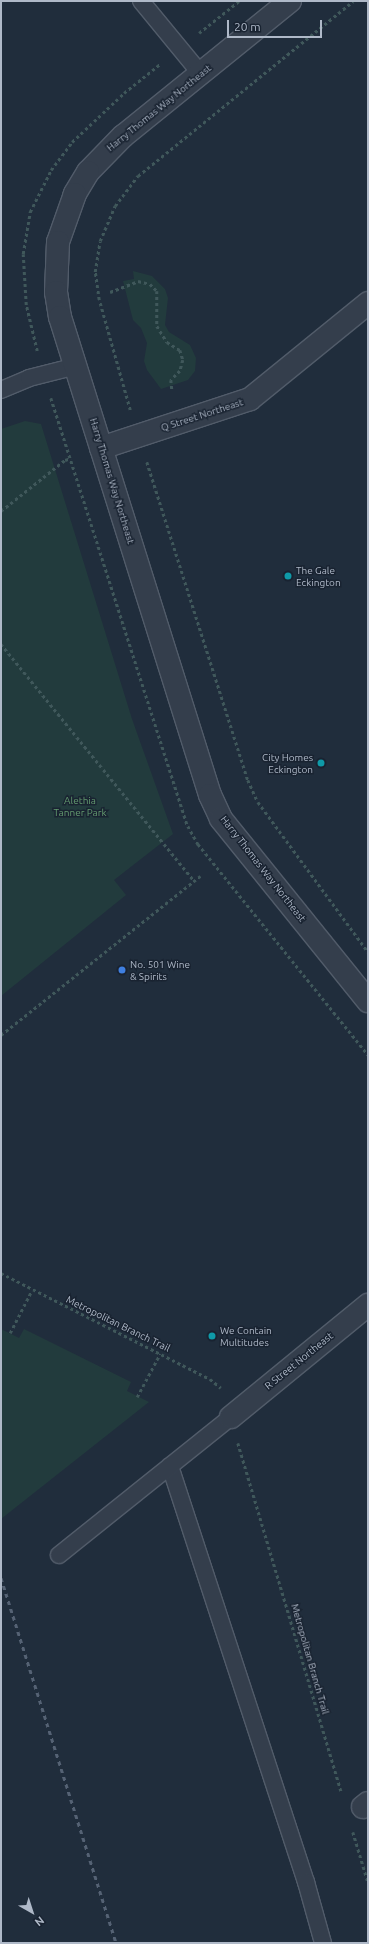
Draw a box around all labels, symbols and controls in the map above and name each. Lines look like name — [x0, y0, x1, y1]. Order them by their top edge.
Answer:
scale bar — [229, 12, 324, 38]
text: 20 m — [234, 20, 261, 33]
street label: Harry Thomas Way Northeast — [104, 62, 214, 154]
street label: Q Street Northeast — [159, 396, 245, 434]
street label: Harry Thomas Way Northeast — [87, 417, 137, 545]
place label: The Gale Eckington — [296, 564, 341, 588]
marker: The Gale Eckington — [283, 571, 293, 581]
place label: City Homes Eckington — [262, 751, 313, 774]
marker: City Homes Eckington — [316, 758, 326, 768]
park label: Alethia Tanner Park — [53, 794, 107, 818]
street label: Harry Thomas Way Northeast — [218, 814, 308, 924]
place label: No. 501 Wine & Spirits — [130, 958, 190, 982]
marker: No. 501 Wine & Spirits — [117, 965, 127, 975]
street label: Metropolitan Branch Trail — [64, 1294, 172, 1354]
place label: We Contain Multitudes — [220, 1324, 272, 1348]
street label: R Street Northeast — [263, 1330, 335, 1392]
marker: We Contain Multitudes — [207, 1331, 217, 1341]
street label: Metropolitan Branch Trail — [288, 1602, 332, 1716]
north arrow — [12, 1892, 52, 1932]
text: N — [33, 1914, 47, 1929]

